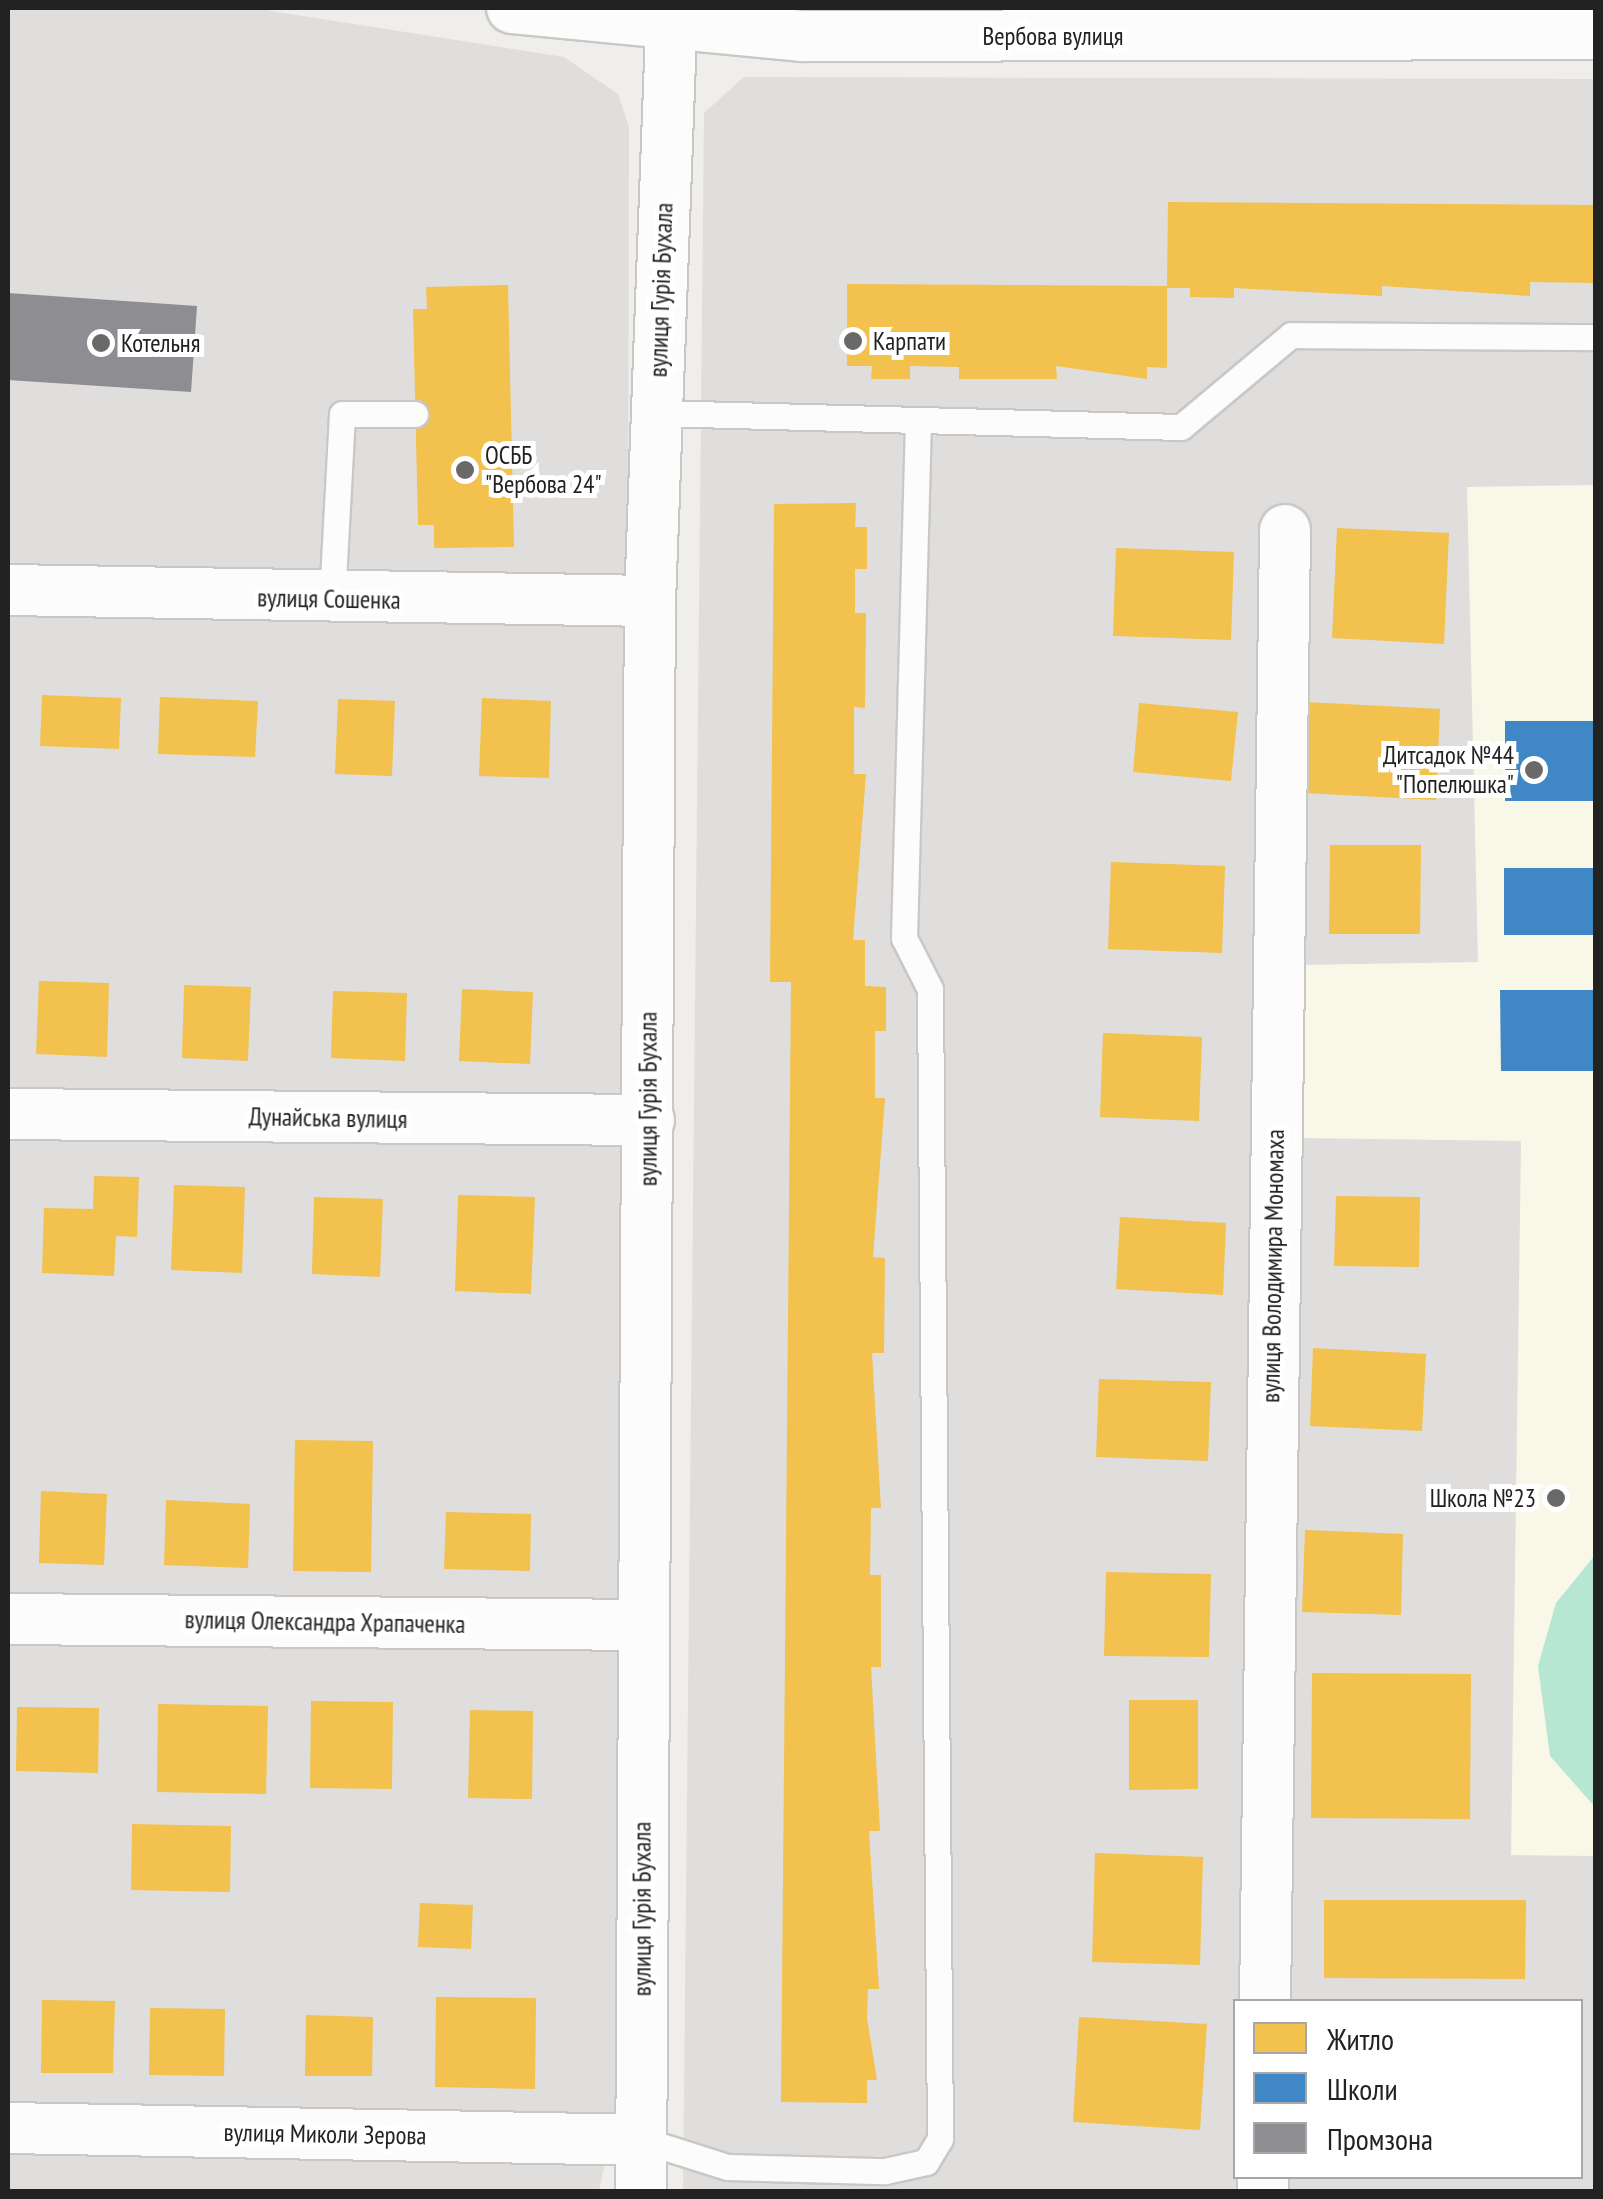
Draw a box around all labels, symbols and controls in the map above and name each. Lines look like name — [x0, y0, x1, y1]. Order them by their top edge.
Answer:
street label: Вербова вулиця — [983, 21, 1123, 51]
street label: вулиця Гурія Бухала — [643, 202, 679, 378]
place label: Карпати — [873, 326, 946, 356]
place label: Котельня — [121, 328, 200, 358]
marker: Карпати — [842, 330, 864, 352]
marker: Котельня — [90, 332, 112, 354]
place label: ОСББ "Вербова 24" — [485, 441, 602, 500]
marker: ОСББ "Вербова 24" — [454, 459, 476, 481]
street label: вулиця Сошенка — [257, 583, 401, 615]
place label: Дитсадок №44 "Попелюшка" — [1383, 741, 1514, 800]
marker: Дитсадок №44 "Попелюшка" — [1523, 759, 1545, 781]
street label: вулиця Гурія Бухала — [633, 1012, 663, 1186]
street label: Дунайська вулиця — [248, 1102, 408, 1134]
street label: вулиця Володимира Мономаха — [1256, 1129, 1290, 1403]
place label: Школа №23 — [1430, 1483, 1536, 1513]
marker: Школа №23 — [1545, 1487, 1567, 1509]
street label: вулиця Олександра Храпаченка — [184, 1605, 466, 1639]
street label: вулиця Гурія Бухала — [627, 1822, 657, 1996]
legend — [1233, 1999, 1583, 2179]
text: Житло — [1327, 2019, 1394, 2058]
text: Школи — [1327, 2069, 1398, 2108]
street label: вулиця Миколи Зерова — [223, 2117, 427, 2151]
text: Промзона — [1327, 2119, 1433, 2158]

